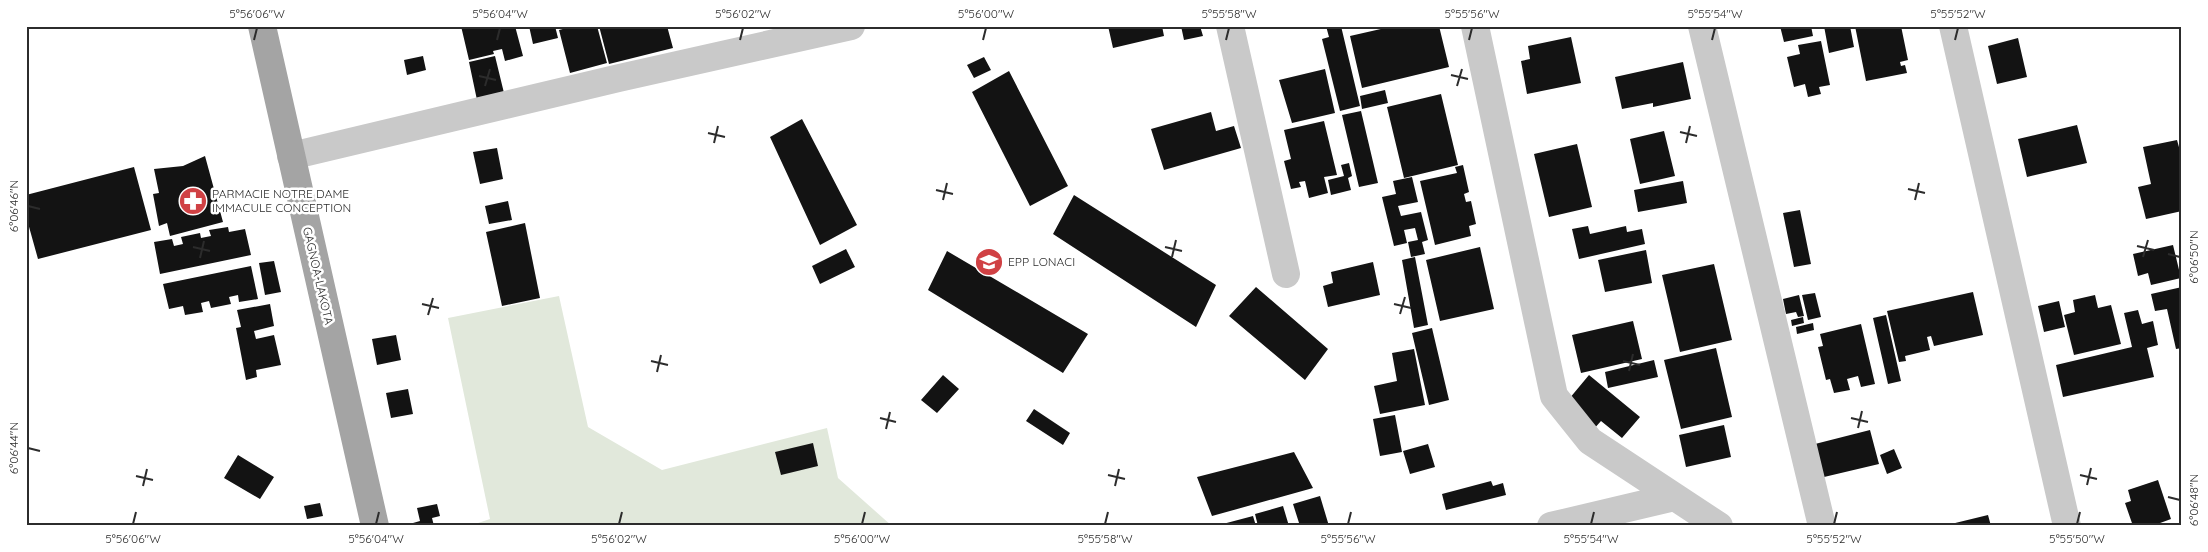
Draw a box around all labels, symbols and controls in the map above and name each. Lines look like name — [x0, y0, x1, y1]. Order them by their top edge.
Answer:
text: 5°56'06"W — [229, 6, 285, 21]
text: 5°56'04"W — [472, 6, 528, 21]
text: 5°56'02"W — [715, 6, 771, 21]
text: 5°56'00"W — [958, 6, 1015, 21]
text: 5°55'58"W — [1201, 6, 1257, 21]
text: 5°55'56"W — [1444, 6, 1500, 21]
text: 5°55'54"W — [1688, 6, 1743, 21]
text: 5°55'52"W — [1930, 6, 1986, 21]
text: 6°06'46"N — [6, 180, 21, 232]
pharmacy icon: PARMACIE NOTRE DAME IMMACULE CONCEPTION — [178, 186, 208, 216]
place label: PARMACIE NOTRE DAME IMMACULE CONCEPTION — [212, 186, 351, 215]
street label: GAGNOA-LAKOTA — [300, 226, 337, 326]
text: 6°06'50"N — [2186, 230, 2201, 284]
school or university icon: EPP LONACI — [974, 247, 1004, 277]
place label: EPP LONACI — [1008, 254, 1075, 269]
text: 6°06'44"N — [6, 422, 21, 474]
text: 6°06'48"N — [2186, 474, 2201, 526]
text: 5°56'06"W — [105, 531, 161, 546]
text: 5°56'04"W — [348, 531, 404, 546]
text: 5°56'02"W — [591, 531, 647, 546]
text: 5°56'00"W — [834, 531, 891, 546]
text: 5°55'58"W — [1077, 531, 1133, 546]
text: 5°55'56"W — [1320, 531, 1376, 546]
text: 5°55'54"W — [1564, 531, 1619, 546]
text: 5°55'52"W — [1806, 531, 1862, 546]
text: 5°55'50"W — [2049, 531, 2105, 546]

